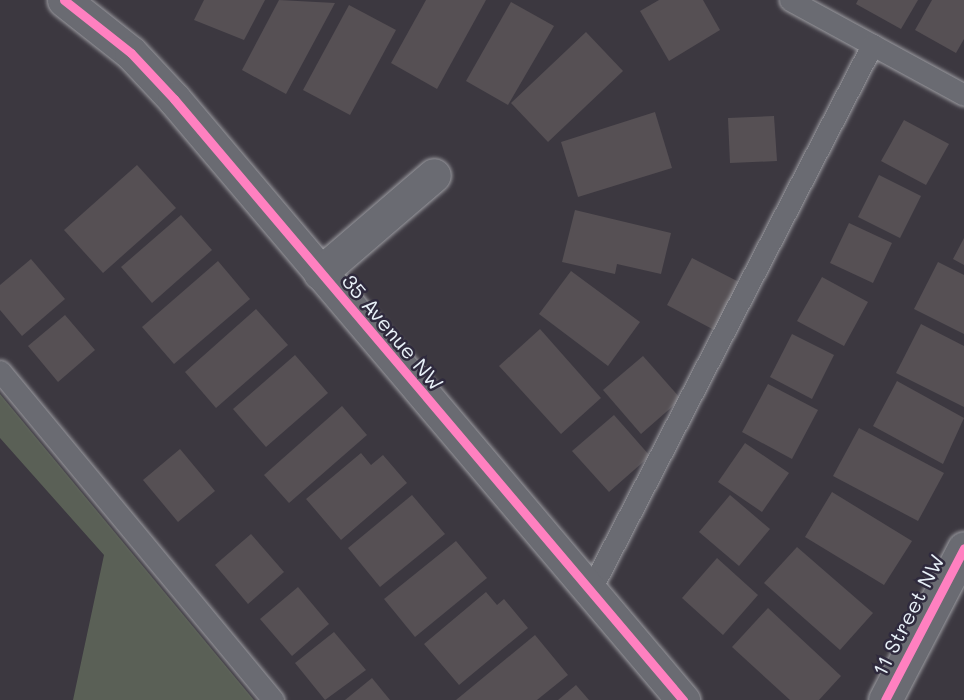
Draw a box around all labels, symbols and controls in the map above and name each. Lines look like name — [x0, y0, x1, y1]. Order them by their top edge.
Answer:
street label: 35 Avenue NW — [337, 269, 449, 395]
street label: 11 Street NW — [867, 550, 949, 680]

